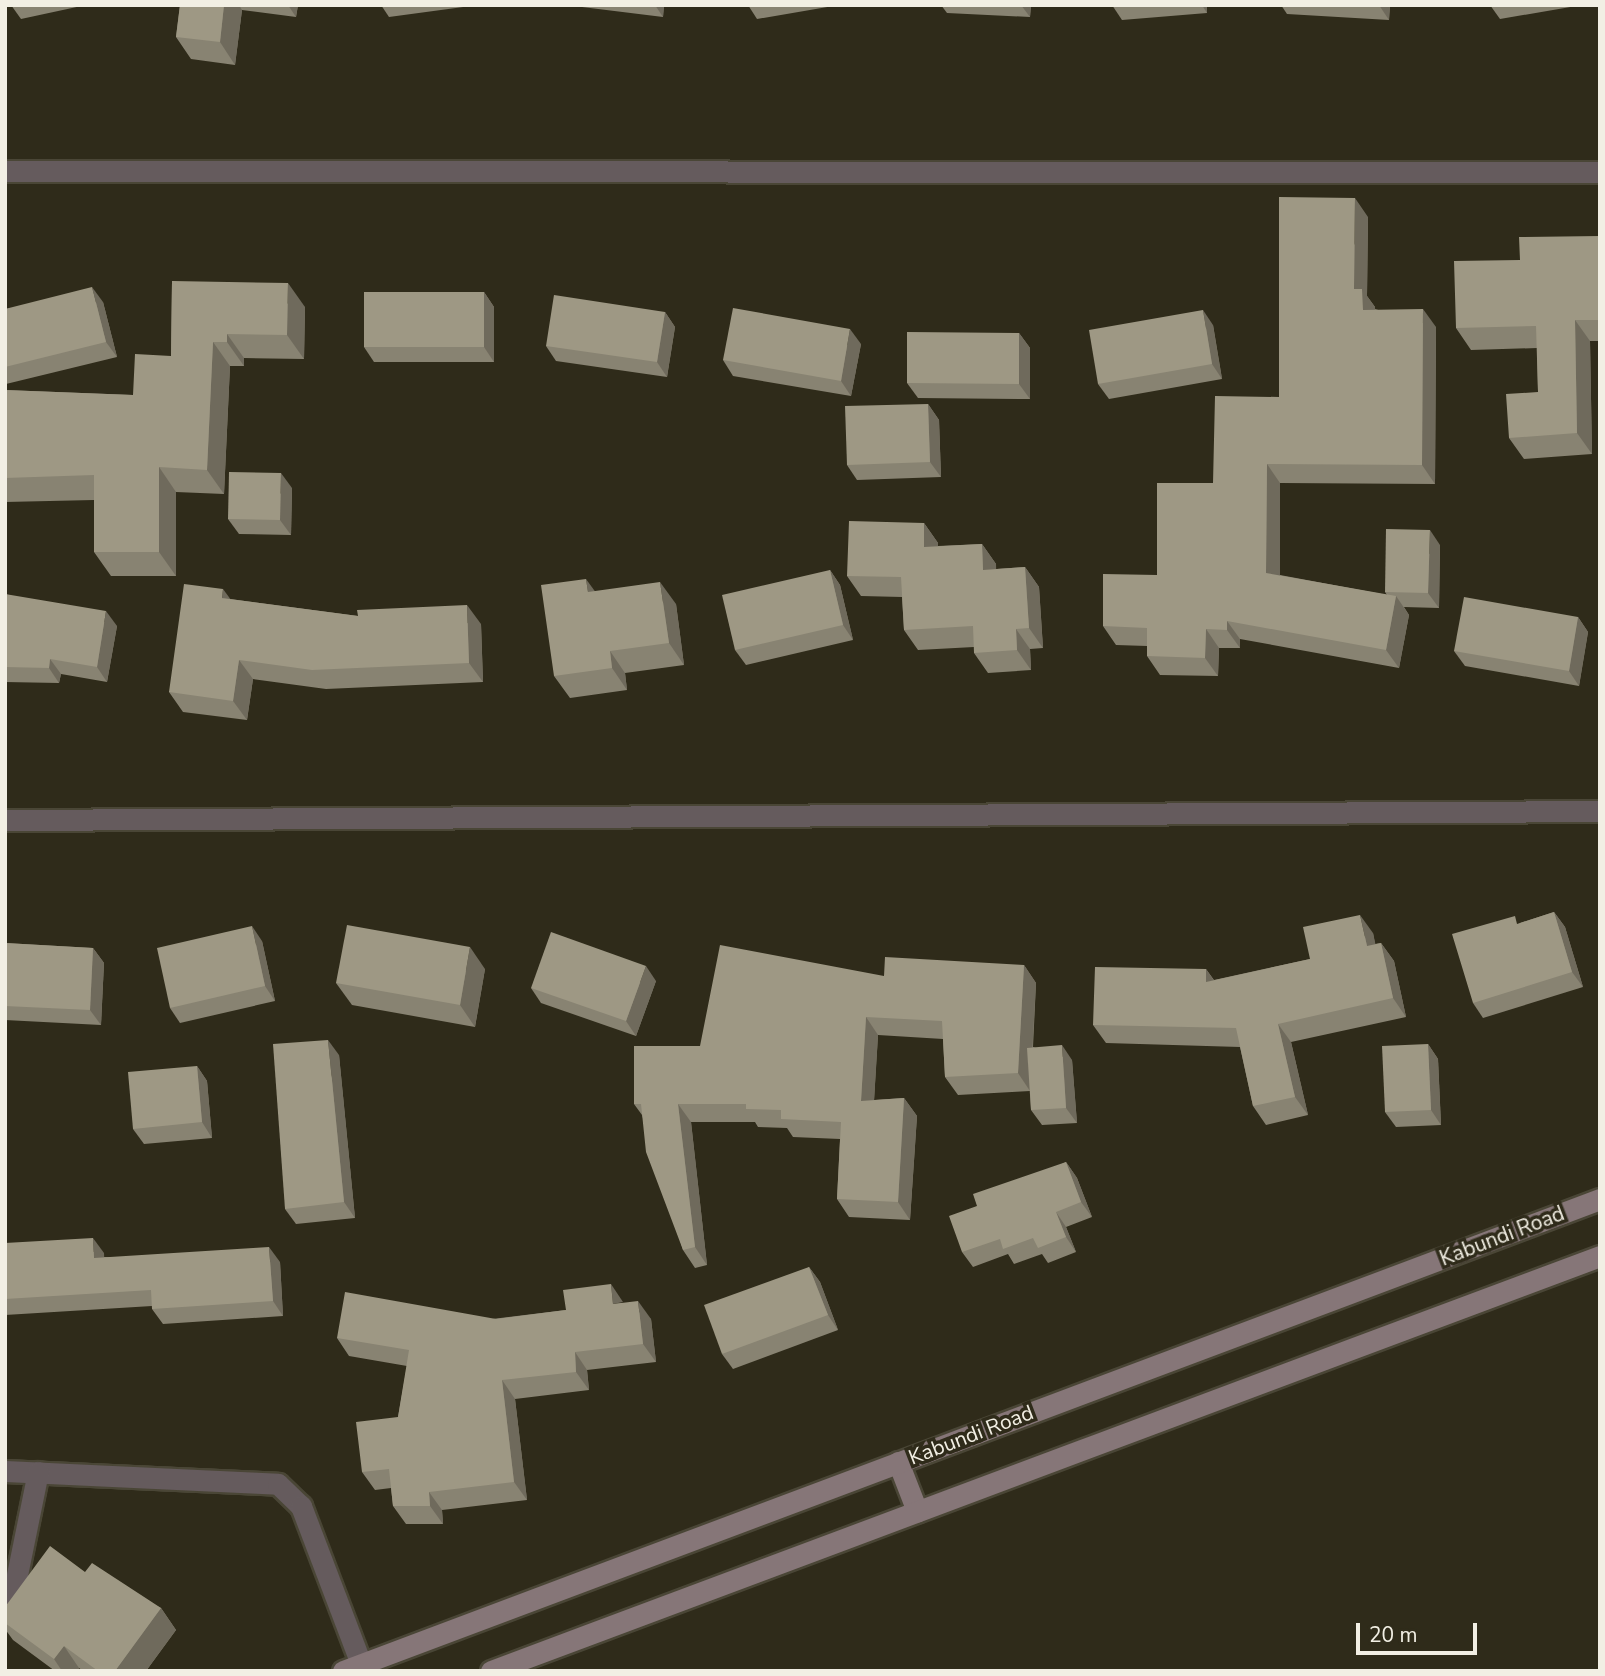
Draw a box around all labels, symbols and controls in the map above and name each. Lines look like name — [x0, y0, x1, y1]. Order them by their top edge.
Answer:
street label: Kabundi Road — [1436, 1201, 1568, 1271]
street label: Kabundi Road — [905, 1400, 1037, 1470]
scale bar — [1360, 1610, 1481, 1654]
text: 20 m — [1369, 1621, 1418, 1649]

